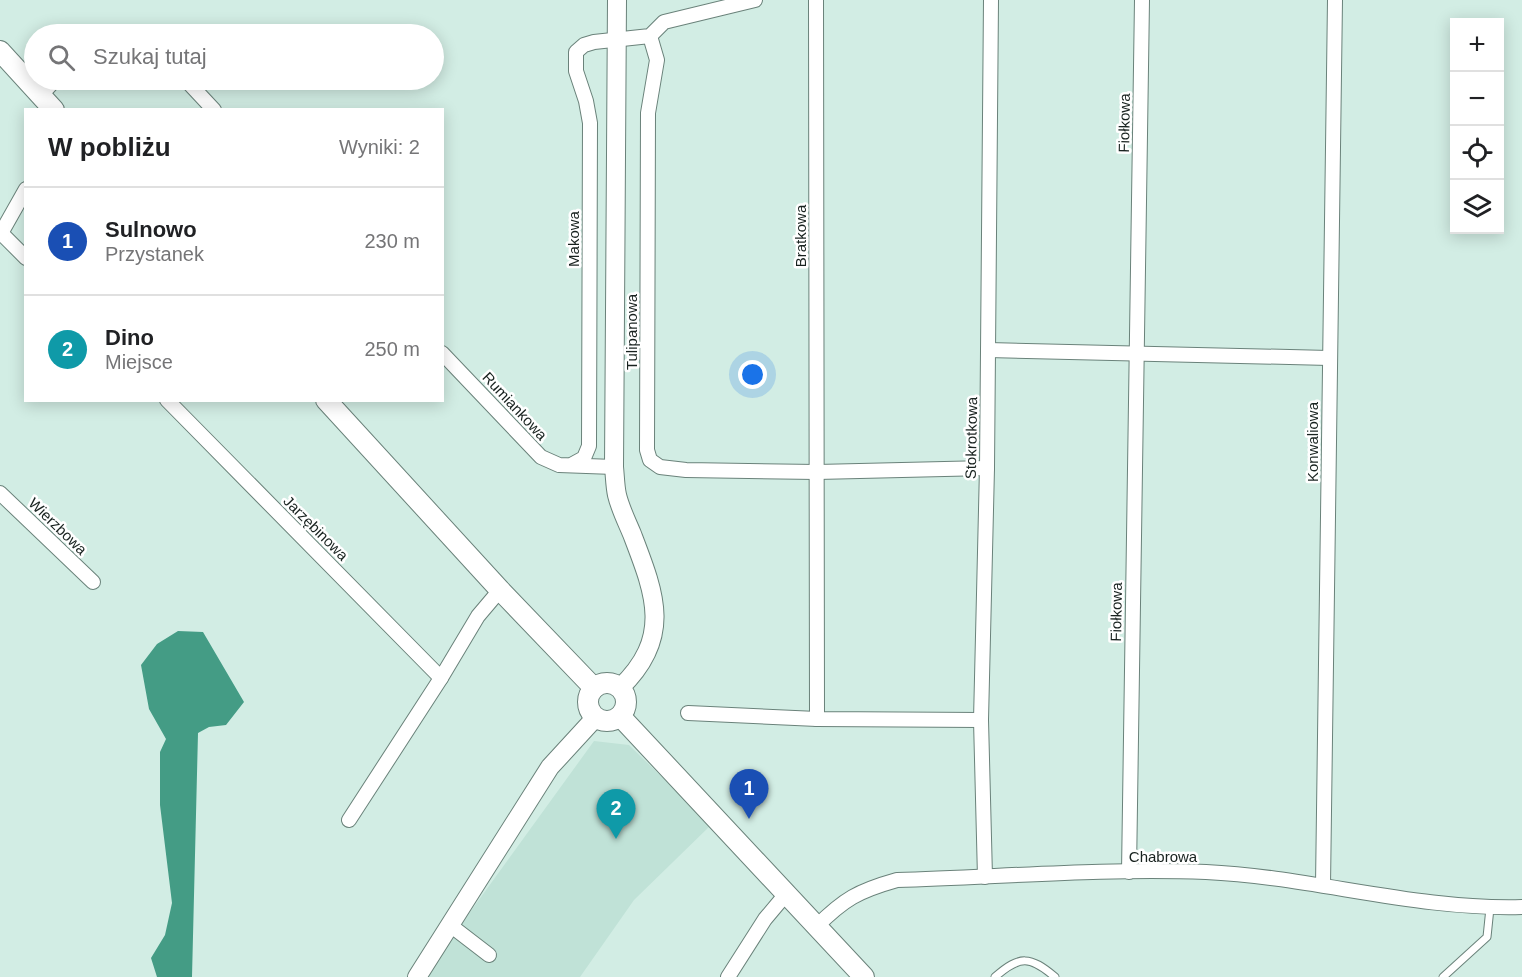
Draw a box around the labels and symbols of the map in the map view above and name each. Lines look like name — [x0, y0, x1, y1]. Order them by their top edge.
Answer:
street label: Fiołkowa — [1115, 93, 1133, 153]
street label: Bratkowa — [792, 204, 809, 267]
street label: Makowa — [565, 210, 582, 267]
street label: Tulipanowa — [623, 293, 640, 370]
your location — [738, 360, 767, 389]
street label: Rumiankowa — [479, 368, 551, 444]
street label: Stokrotkowa — [962, 396, 980, 479]
street label: Konwaliowa — [1304, 401, 1321, 482]
street label: Jarzębinowa — [280, 492, 352, 564]
street label: Wierzbowa — [25, 494, 91, 558]
street label: Fiołkowa — [1107, 582, 1125, 642]
pin: 1 — [730, 770, 768, 819]
pin: 2 — [596, 790, 636, 839]
street label: Chabrowa — [1129, 848, 1198, 865]

